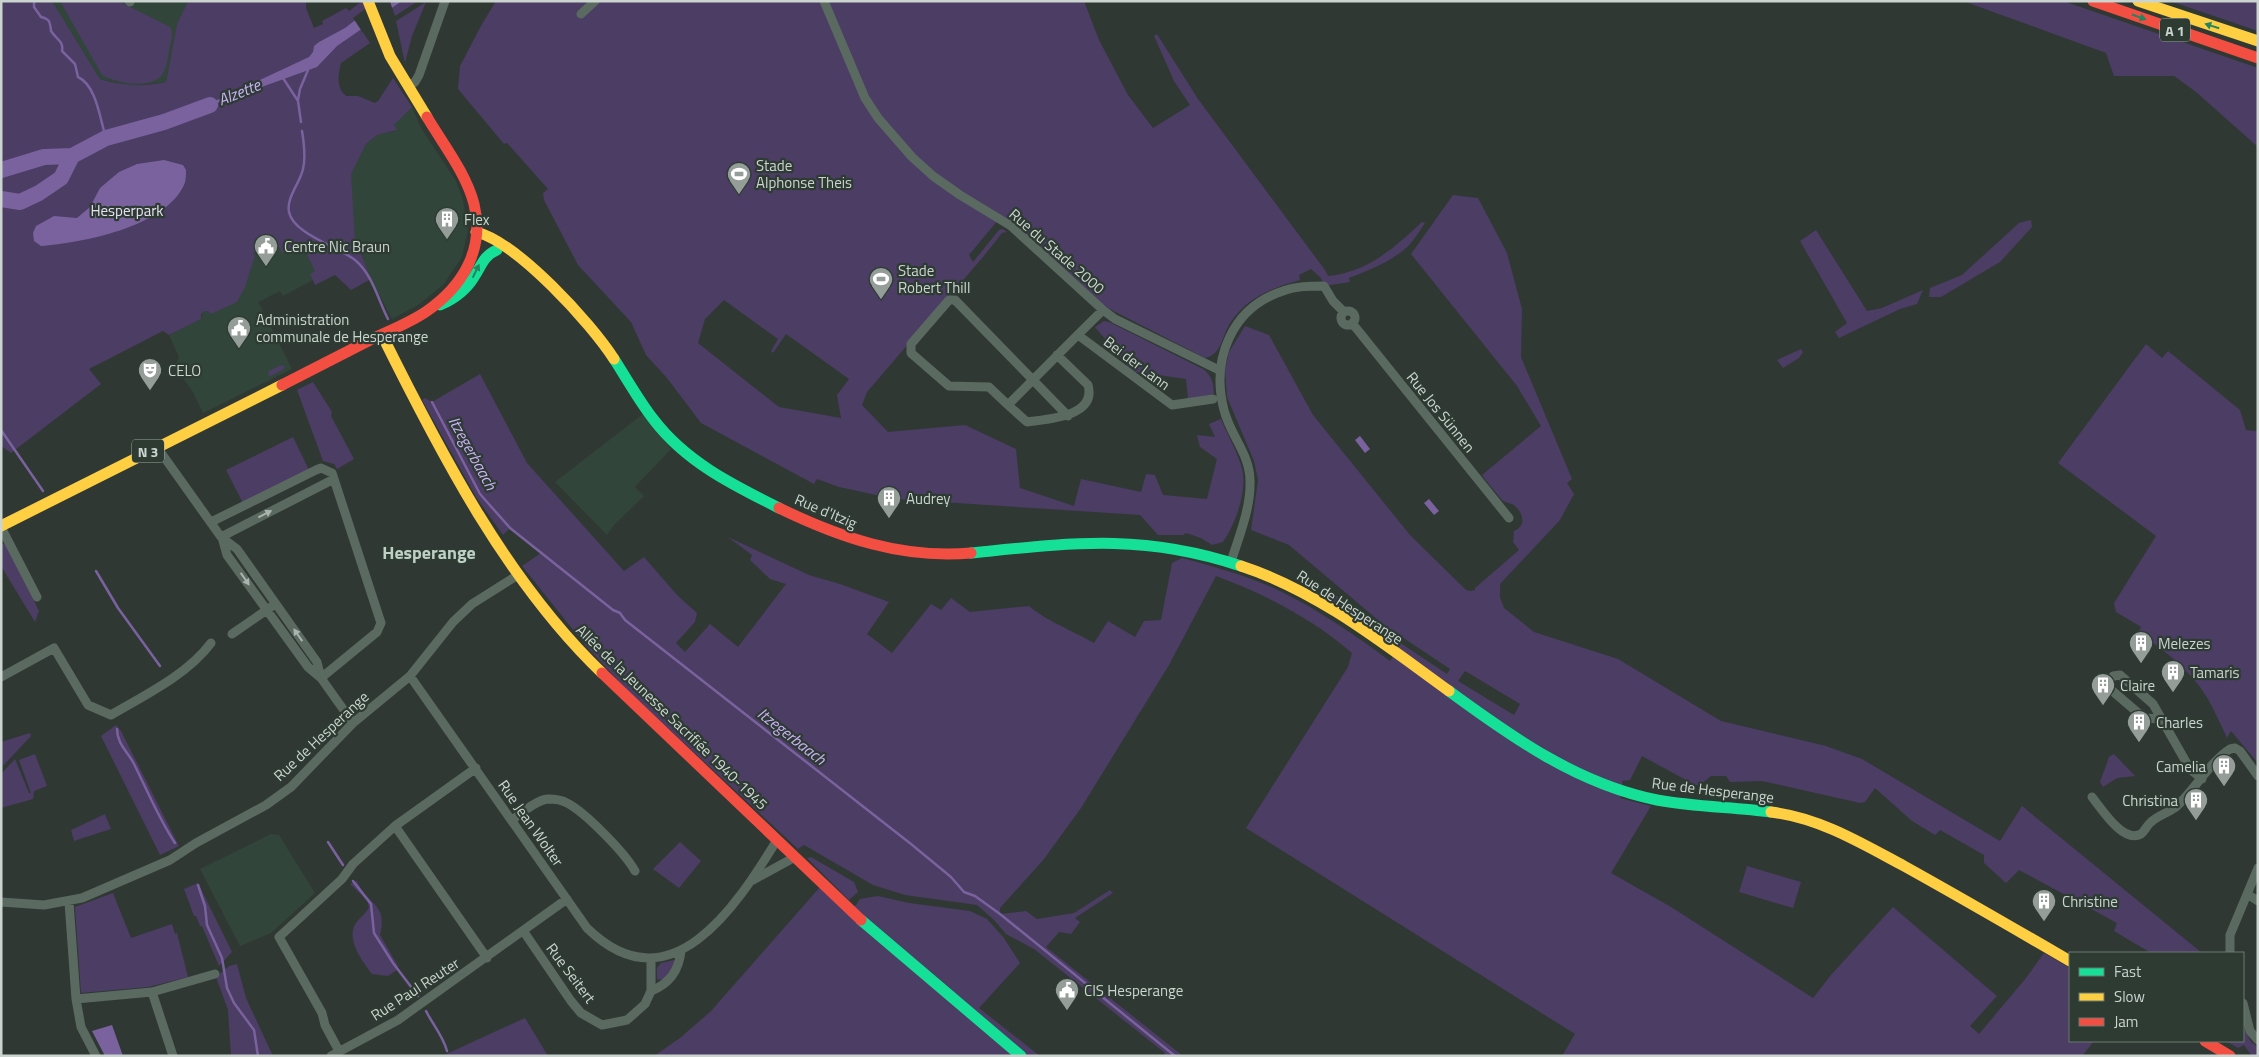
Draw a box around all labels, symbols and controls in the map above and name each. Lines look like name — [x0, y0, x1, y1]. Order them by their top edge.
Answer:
one-way arrow — [2132, 13, 2147, 21]
road number: A 1 — [2160, 18, 2190, 42]
one-way arrow — [2204, 22, 2219, 29]
water label: Alzette — [214, 72, 265, 111]
place label: Stade Alphonse Theis — [756, 154, 852, 194]
sports icon: Stade Alphonse Theis — [726, 161, 752, 195]
park label: Hesperpark — [90, 199, 164, 222]
street label: Rue du Stade 2000 — [1004, 203, 1110, 299]
building icon: Flex — [434, 206, 460, 240]
place label: Flex — [464, 208, 490, 231]
public building icon: Centre Nic Braun — [253, 233, 279, 267]
place label: Centre Nic Braun — [284, 235, 390, 258]
place label: Stade Robert Thill — [898, 259, 970, 299]
one-way arrow — [472, 264, 480, 278]
sports icon: Stade Robert Thill — [868, 266, 894, 300]
place label: Administration communale de Hesperange — [256, 308, 428, 348]
public building icon: Administration communale de Hesperange — [226, 315, 252, 349]
street label: Bei der Lann — [1099, 330, 1175, 396]
theatre icon: CELO — [137, 357, 163, 391]
place label: CELO — [168, 359, 201, 382]
street label: Rue Jos Sünnen — [1401, 367, 1481, 457]
water label: Itzegerbaach — [443, 412, 504, 495]
road number: N 3 — [132, 440, 164, 462]
building icon: Audrey — [876, 485, 902, 519]
place label: Audrey — [906, 487, 951, 510]
street label: Rue d'Itzig — [791, 488, 861, 535]
one-way arrow — [258, 510, 272, 518]
district label: Hesperange — [382, 539, 476, 566]
street label: Rue de Hesperange — [1292, 564, 1408, 650]
one-way arrow — [239, 572, 250, 585]
street label: Allée de la Jeunesse Sacrifiée 1940-1945 — [571, 619, 773, 815]
one-way arrow — [293, 628, 303, 642]
building icon: Melezes — [2128, 630, 2154, 664]
place label: Melezes — [2158, 632, 2210, 655]
building icon: Tamaris — [2160, 659, 2186, 693]
place label: Tamaris — [2190, 661, 2240, 684]
building icon: Claire — [2090, 672, 2116, 706]
place label: Claire — [2120, 674, 2155, 697]
street label: Rue de Hesperange — [268, 686, 374, 786]
water label: Itzegerbaach — [753, 702, 832, 771]
building icon: Charles — [2126, 709, 2152, 743]
place label: Charles — [2156, 711, 2203, 734]
building icon: Camelia — [2211, 753, 2237, 787]
place label: Camelia — [2156, 755, 2206, 778]
street label: Rue de Hesperange — [1651, 771, 1775, 809]
street label: Rue Jean Wolter — [493, 775, 569, 871]
building icon: Christina — [2183, 787, 2209, 821]
place label: Christina — [2122, 789, 2178, 812]
building icon: Christine — [2031, 888, 2057, 922]
place label: Christine — [2062, 890, 2118, 913]
street label: Rue Seitert — [541, 938, 602, 1009]
street label: Rue Paul Reuter — [366, 952, 464, 1026]
legend — [2069, 952, 2244, 1042]
text: Fast — [2114, 960, 2142, 983]
public building icon: CIS Hesperange — [1054, 977, 1080, 1011]
place label: CIS Hesperange — [1084, 979, 1183, 1002]
text: Slow — [2114, 985, 2145, 1008]
text: Jam — [2114, 1010, 2138, 1033]

